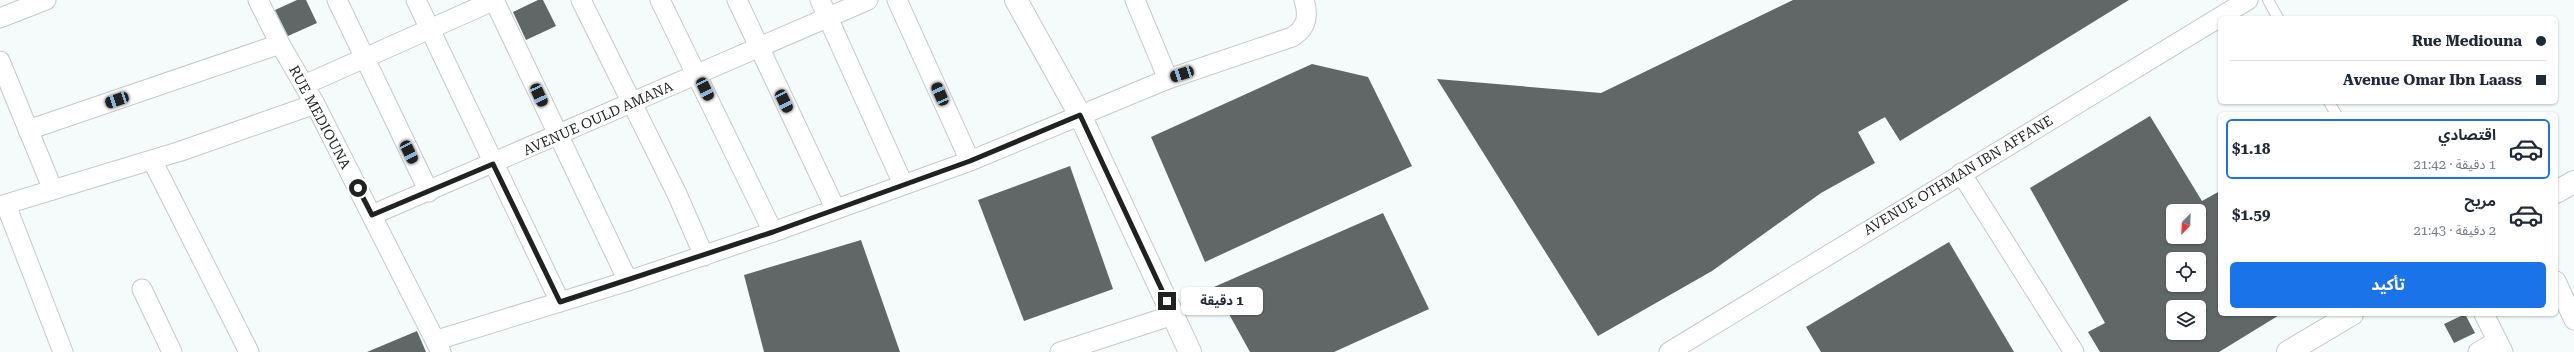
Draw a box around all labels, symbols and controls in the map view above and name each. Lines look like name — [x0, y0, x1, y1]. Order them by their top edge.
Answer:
text: Rue Mediouna — [2412, 32, 2522, 50]
street label: RUE MEDIOUNA — [286, 63, 354, 172]
car — [1169, 65, 1195, 83]
text: Avenue Omar Ibn Laass — [2343, 71, 2522, 89]
car — [694, 76, 716, 102]
street label: AVENUE OULD AMANA — [521, 78, 675, 158]
car — [930, 81, 950, 107]
car — [528, 82, 550, 108]
car — [773, 88, 795, 114]
car — [104, 90, 130, 110]
street label: AVENUE OTHMAN IBN AFFANE — [1861, 112, 2056, 238]
text: اقتصادي — [2438, 126, 2496, 144]
icon: car — [2508, 131, 2544, 167]
car — [398, 139, 420, 165]
text: $1.18 — [2232, 140, 2270, 158]
text: 1 دقيقة · 21:42 — [2413, 157, 2496, 172]
route start — [349, 179, 367, 197]
text: مريح — [2464, 192, 2496, 210]
icon: car — [2508, 197, 2544, 233]
north arrow — [2166, 204, 2206, 244]
map controls — [2166, 204, 2206, 340]
text: $1.59 — [2232, 206, 2270, 224]
text: 2 دقيقة · 21:43 — [2413, 223, 2496, 238]
button: locate — [2166, 252, 2206, 292]
button: تأكيد — [2230, 262, 2546, 308]
callout: 1 دقيقة — [1181, 287, 1263, 315]
route end — [1158, 292, 1176, 310]
text: 1 دقيقة — [1200, 293, 1244, 308]
button: layers — [2166, 300, 2206, 340]

